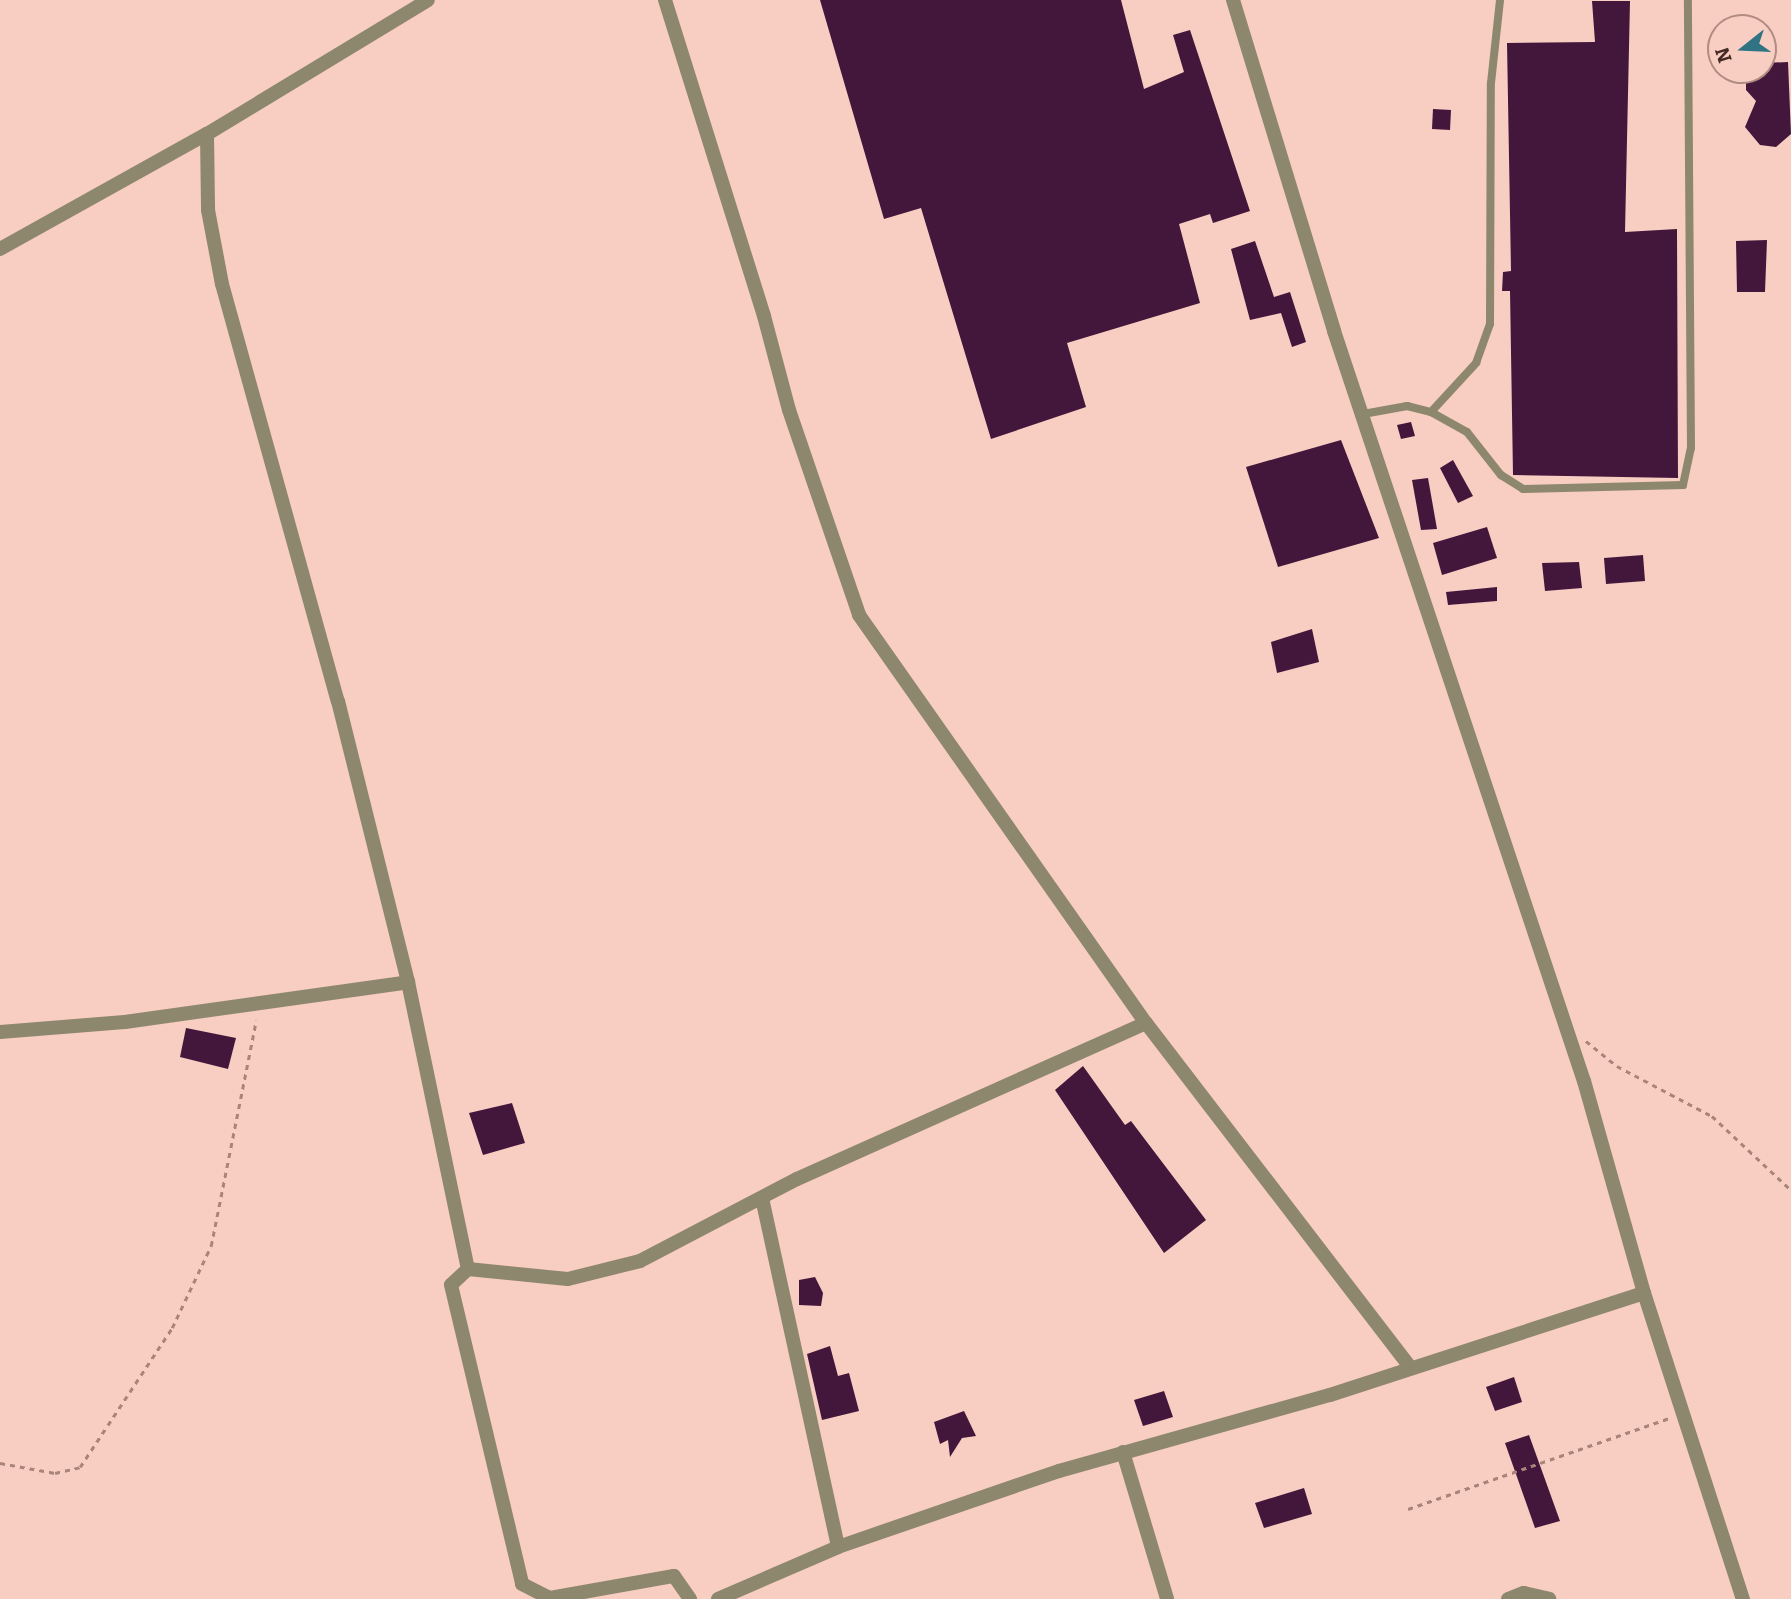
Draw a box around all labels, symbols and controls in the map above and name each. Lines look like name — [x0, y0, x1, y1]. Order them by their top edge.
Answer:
north arrow — [1707, 14, 1777, 84]
text: N — [1710, 45, 1737, 66]

